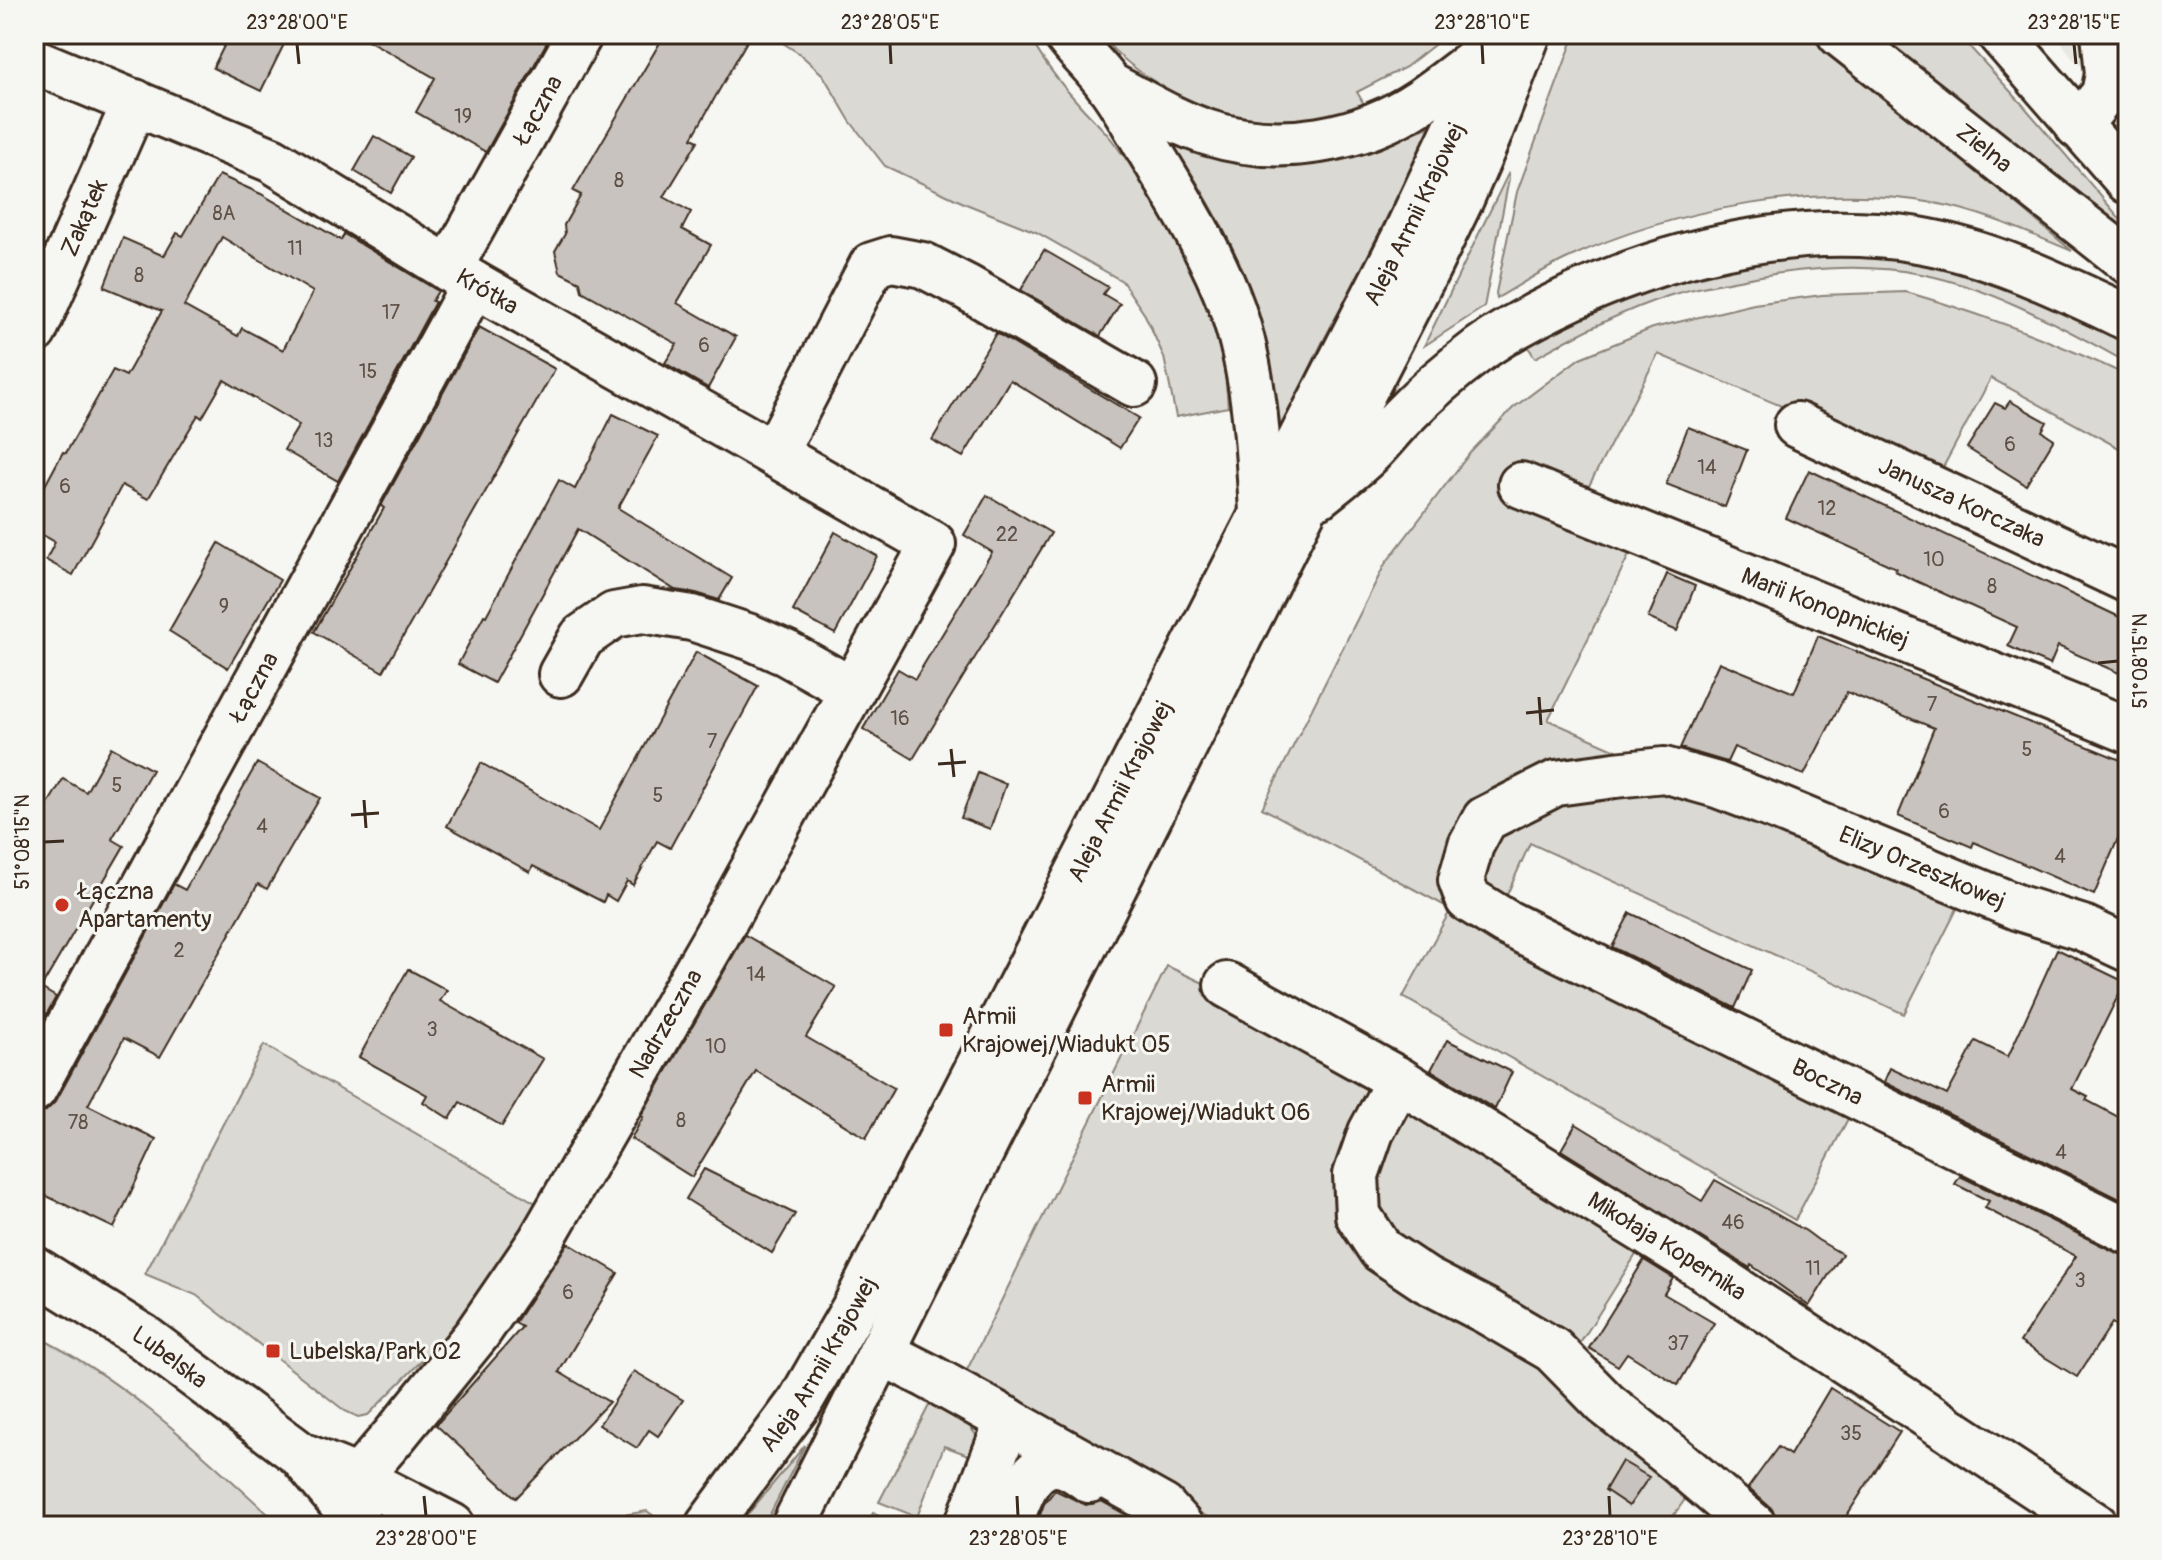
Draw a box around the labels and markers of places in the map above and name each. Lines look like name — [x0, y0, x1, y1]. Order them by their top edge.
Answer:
place label: Łączna Apartamenty — [76, 877, 211, 934]
marker: Łączna Apartamenty — [53, 896, 71, 914]
place label: Armii Krajowej/Wiadukt 05 — [962, 1002, 1171, 1059]
marker: Armii Krajowej/Wiadukt 05 — [937, 1021, 955, 1039]
place label: Armii Krajowej/Wiadukt 06 — [1101, 1070, 1311, 1127]
marker: Armii Krajowej/Wiadukt 06 — [1076, 1089, 1094, 1107]
place label: Lubelska/Park 02 — [289, 1337, 462, 1366]
marker: Lubelska/Park 02 — [264, 1342, 282, 1360]

